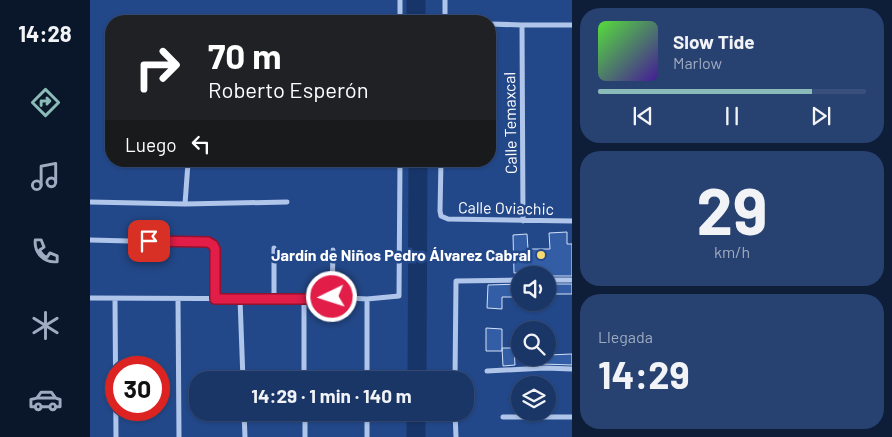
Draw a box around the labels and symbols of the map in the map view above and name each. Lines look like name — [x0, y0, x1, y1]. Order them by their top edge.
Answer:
street label: Calle Temaxcal — [499, 72, 520, 174]
street label: Calle Oviachic — [458, 197, 554, 218]
pin — [128, 220, 170, 262]
place label: Jardín de Niños Pedro Álvarez Cabral — [271, 245, 531, 264]
marker: Jardín de Niños Pedro Álvarez Cabral — [535, 249, 547, 261]
position arrow — [305, 270, 357, 322]
speed limit sign: 30 — [105, 356, 170, 421]

